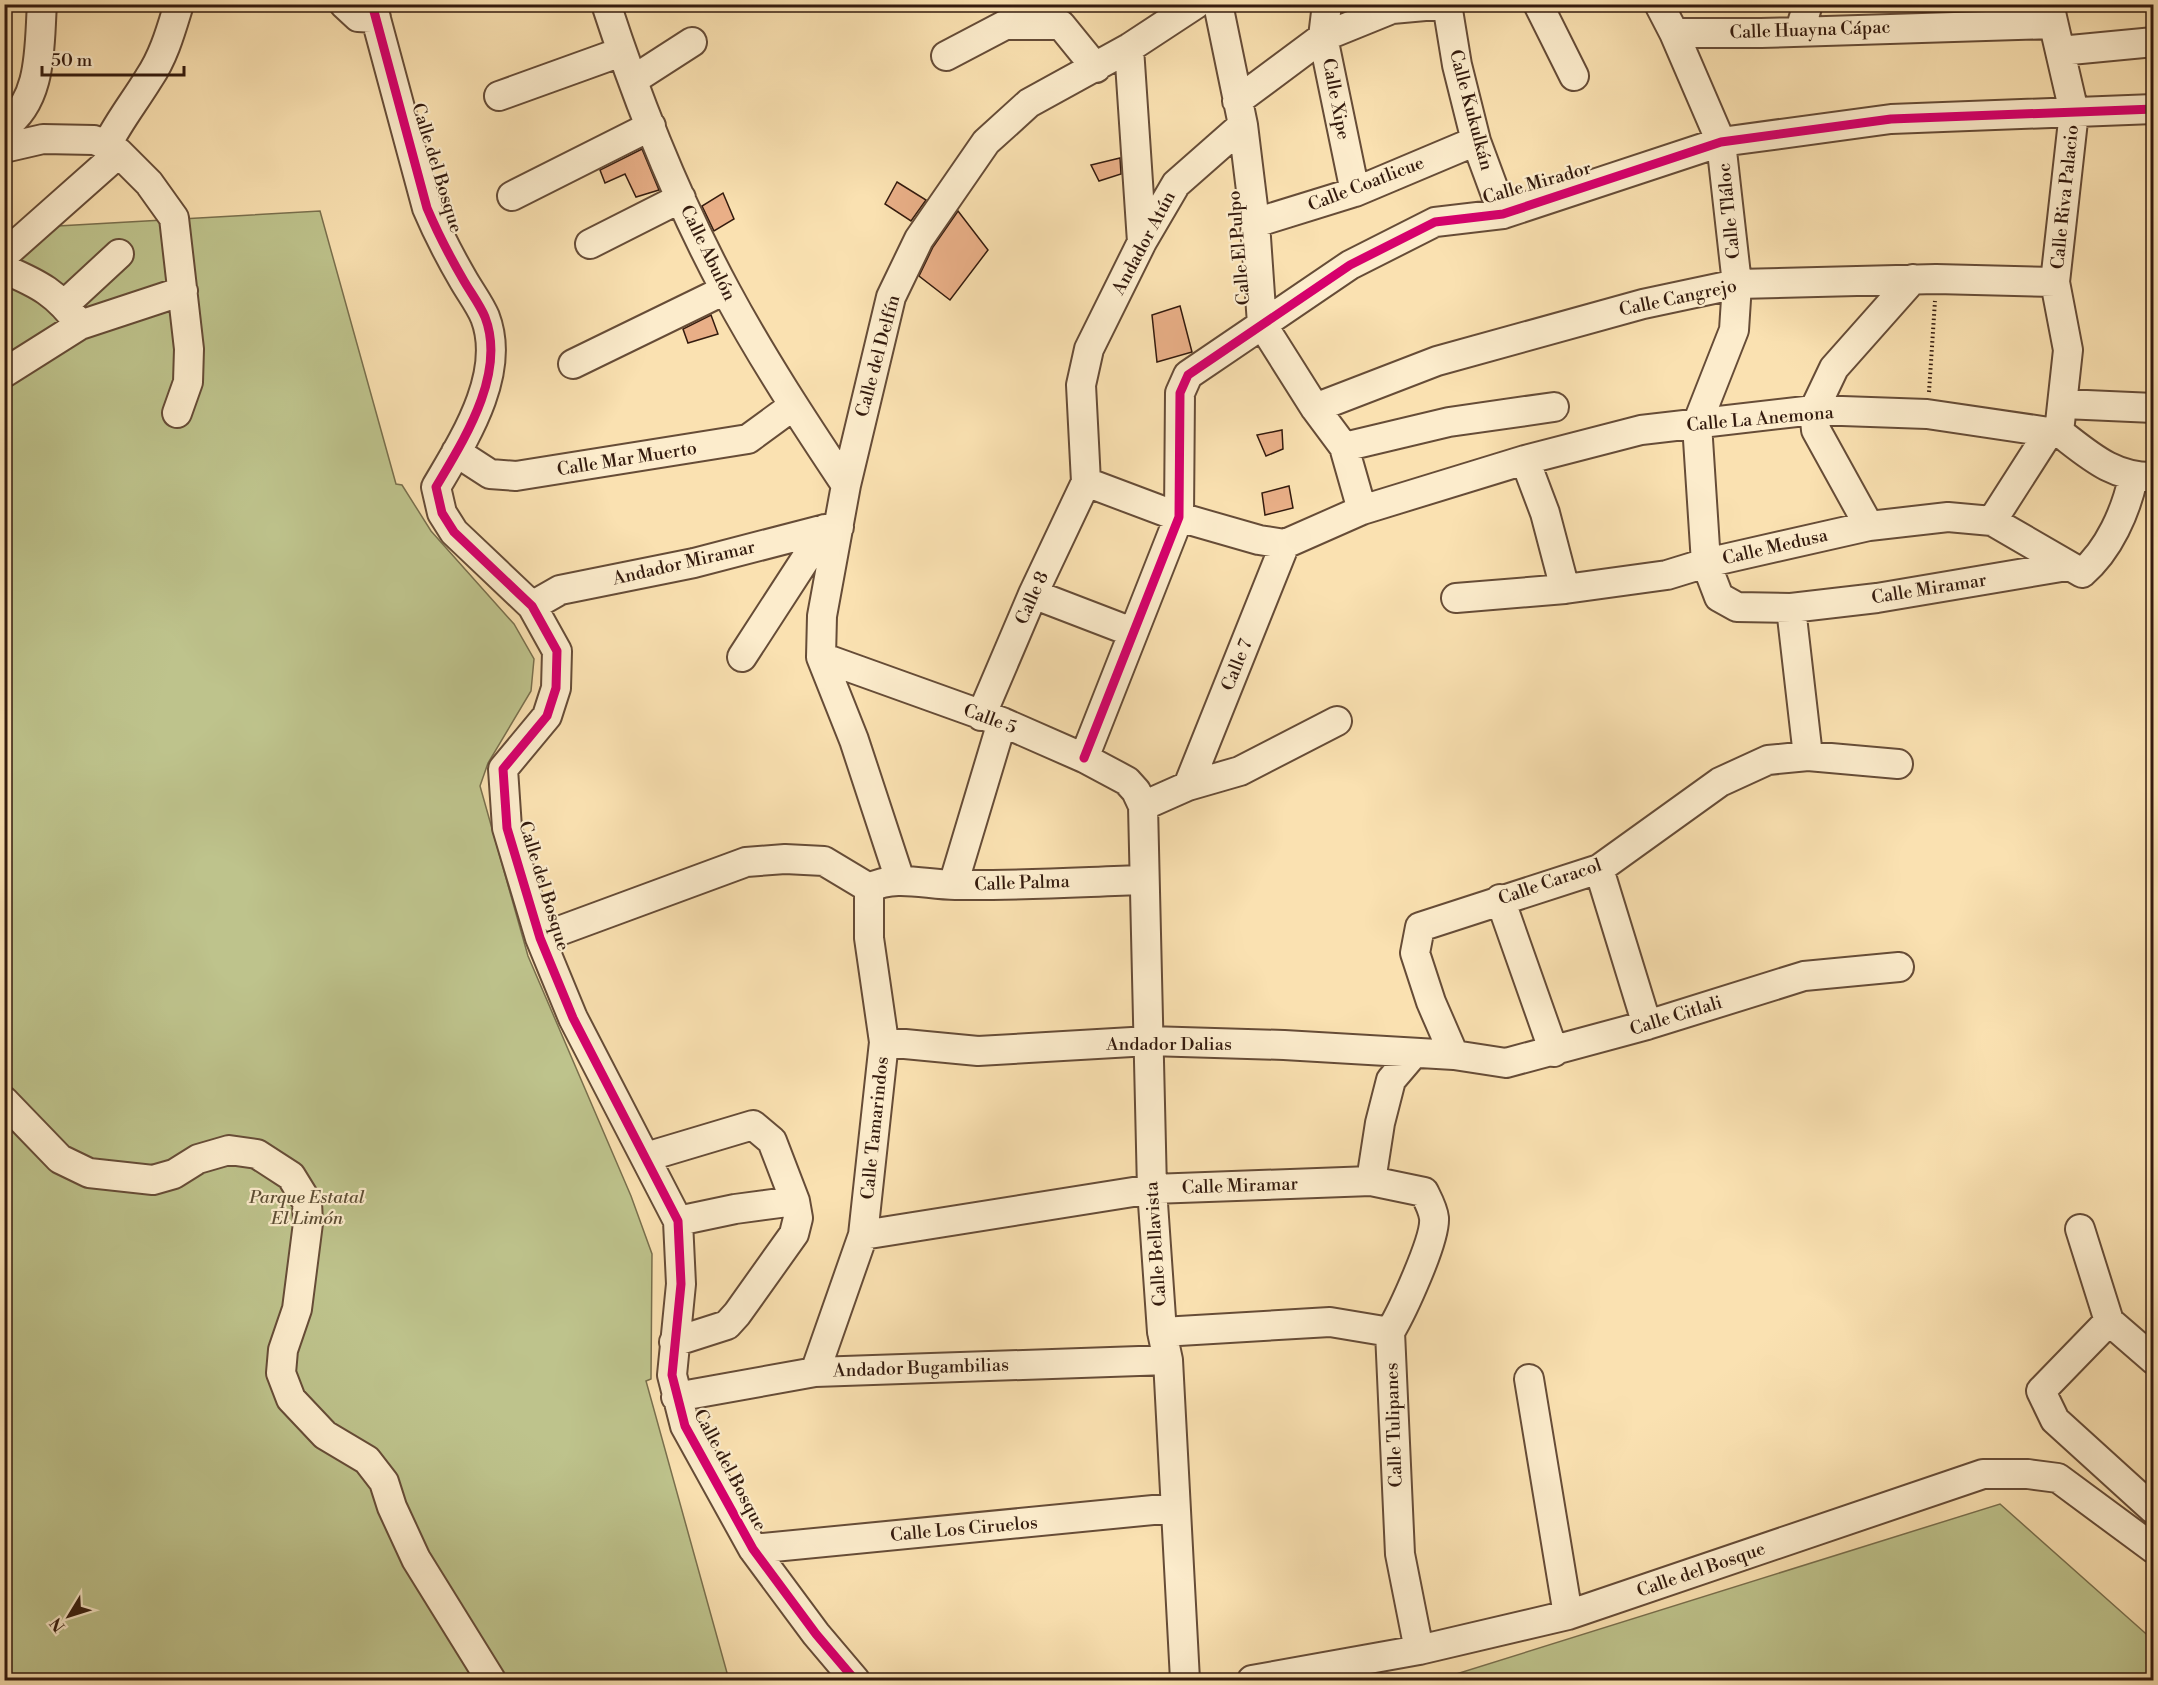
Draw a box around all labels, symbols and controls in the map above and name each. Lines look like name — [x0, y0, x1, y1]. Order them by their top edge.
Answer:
street label: Calle Huayna Cápac — [1729, 16, 1891, 44]
scale bar — [42, 39, 184, 77]
street label: Calle Kukulkán — [1444, 47, 1498, 173]
text: 50 m — [51, 49, 93, 72]
street label: Calle Xipe — [1317, 56, 1355, 142]
street label: Calle del Bosque — [406, 100, 468, 236]
street label: Calle Riva Palacio — [2046, 124, 2084, 270]
street label: Calle Coatlicue — [1305, 151, 1427, 217]
street label: Calle Mirador — [1480, 156, 1594, 209]
street label: Calle Tláloc — [1713, 162, 1745, 260]
street label: Andador Atún — [1107, 187, 1181, 300]
street label: Calle El Pulpo — [1223, 190, 1255, 306]
street label: Calle Abulón — [675, 201, 741, 305]
street label: Calle Cangrejo — [1617, 274, 1739, 322]
street label: Calle del Delfín — [851, 292, 905, 420]
street label: Calle La Anemona — [1686, 401, 1835, 437]
street label: Calle Mar Muerto — [555, 437, 699, 481]
street label: Calle Medusa — [1720, 524, 1831, 570]
street label: Andador Miramar — [610, 535, 758, 591]
street label: Calle 8 — [1010, 568, 1054, 628]
street label: Calle Miramar — [1870, 569, 1988, 609]
street label: Calle 7 — [1216, 636, 1258, 694]
street label: Calle 5 — [960, 699, 1020, 739]
street label: Calle del Bosque — [513, 818, 575, 954]
street label: Calle Caracol — [1495, 853, 1605, 910]
street label: Calle Palma — [974, 870, 1071, 896]
street label: Calle Citlali — [1627, 991, 1725, 1041]
street label: Andador Dalias — [1105, 1033, 1232, 1056]
street label: Calle Tamarindos — [856, 1055, 894, 1201]
street label: Calle Miramar — [1182, 1172, 1299, 1200]
street label: Calle Bellavista — [1140, 1180, 1172, 1307]
park label: Parque Estatal El Limón — [248, 1186, 365, 1230]
street label: Andador Bugambilias — [832, 1353, 1009, 1383]
street label: Calle Tulipanes — [1380, 1362, 1408, 1488]
street label: Calle del Bosque — [688, 1405, 772, 1535]
street label: Calle Los Ciruelos — [889, 1511, 1039, 1547]
street label: Calle del Bosque — [1634, 1537, 1768, 1603]
north arrow — [39, 1586, 99, 1646]
text: N — [46, 1613, 70, 1636]

